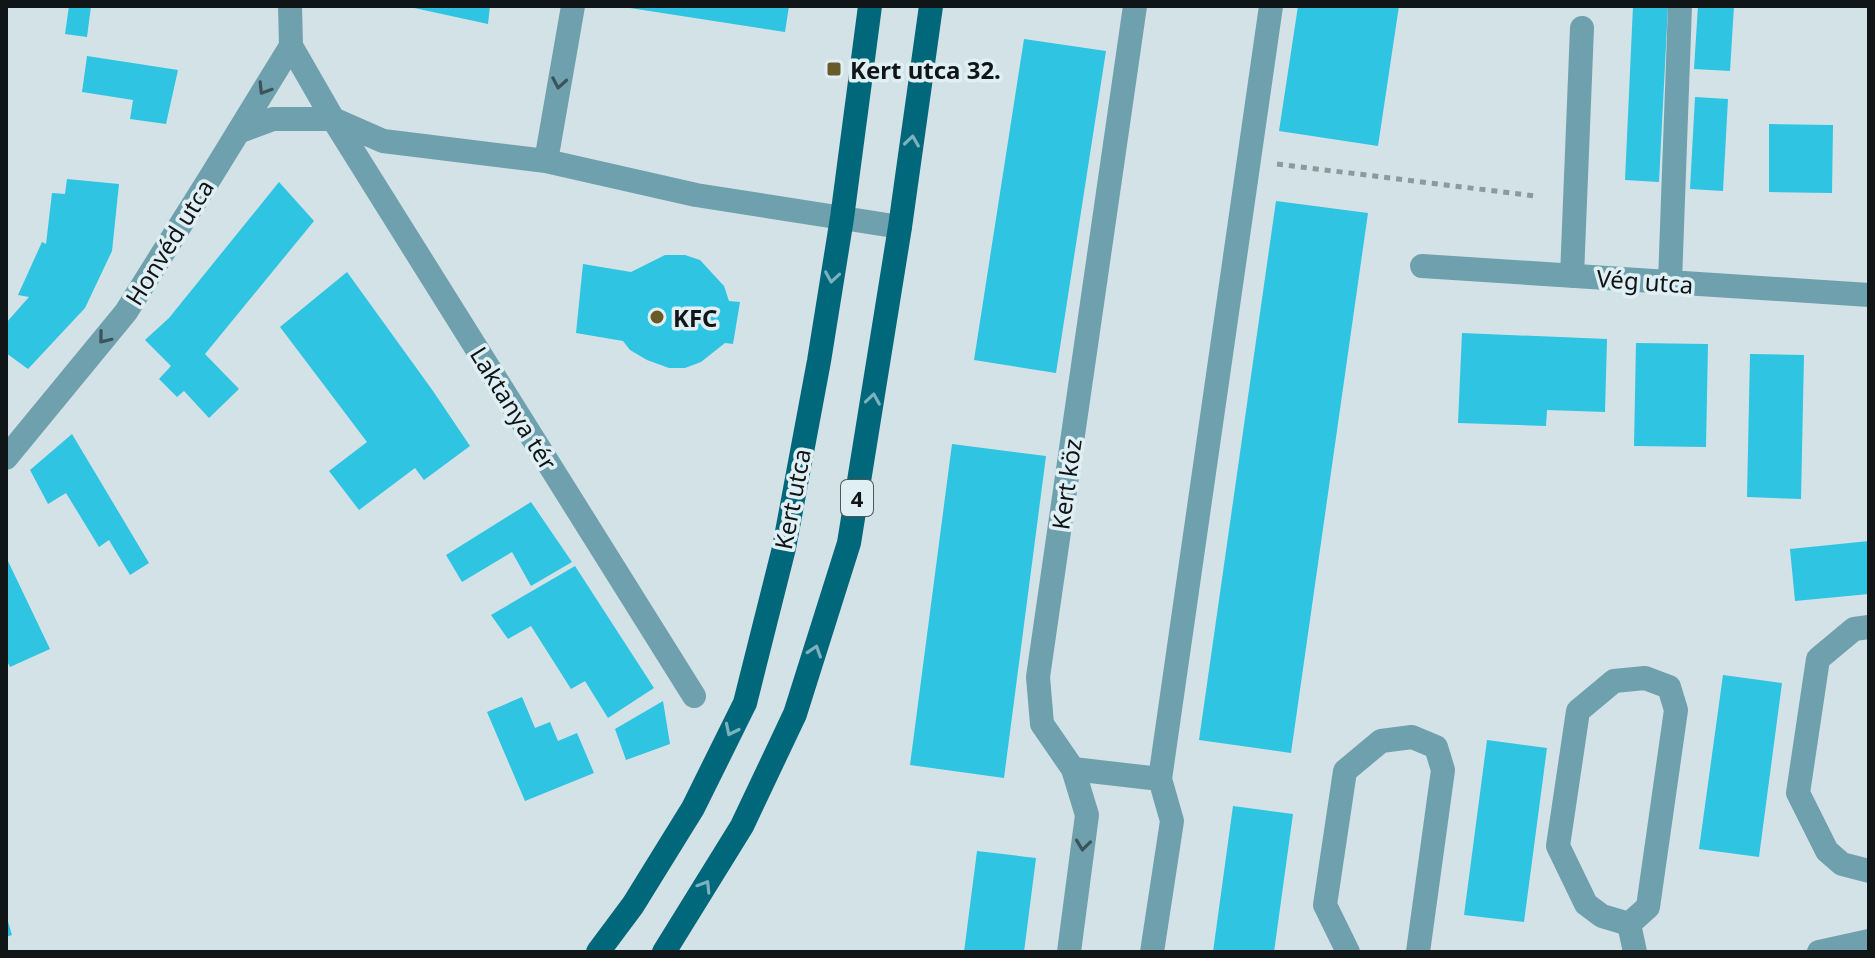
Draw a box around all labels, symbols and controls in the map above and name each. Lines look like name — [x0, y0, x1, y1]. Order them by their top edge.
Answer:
place label: Kert utca 32. — [850, 53, 1001, 86]
marker: Kert utca 32. — [825, 60, 843, 78]
one-way arrow — [552, 76, 569, 90]
one-way arrow — [259, 80, 274, 95]
one-way arrow — [903, 135, 920, 148]
street label: Honvéd utca — [117, 173, 221, 311]
street label: Vég utca — [1595, 261, 1695, 301]
one-way arrow — [824, 271, 841, 284]
place label: KFC — [673, 301, 718, 334]
marker: KFC — [648, 308, 666, 326]
one-way arrow — [99, 329, 114, 343]
street label: Laktanya tér — [463, 340, 565, 476]
one-way arrow — [864, 392, 881, 405]
street label: Kert köz — [1043, 436, 1089, 532]
street label: Kert utca — [766, 446, 818, 552]
road number: 4 — [841, 480, 873, 516]
one-way arrow — [805, 645, 821, 659]
one-way arrow — [726, 721, 741, 736]
one-way arrow — [1075, 838, 1092, 852]
one-way arrow — [696, 880, 711, 895]

